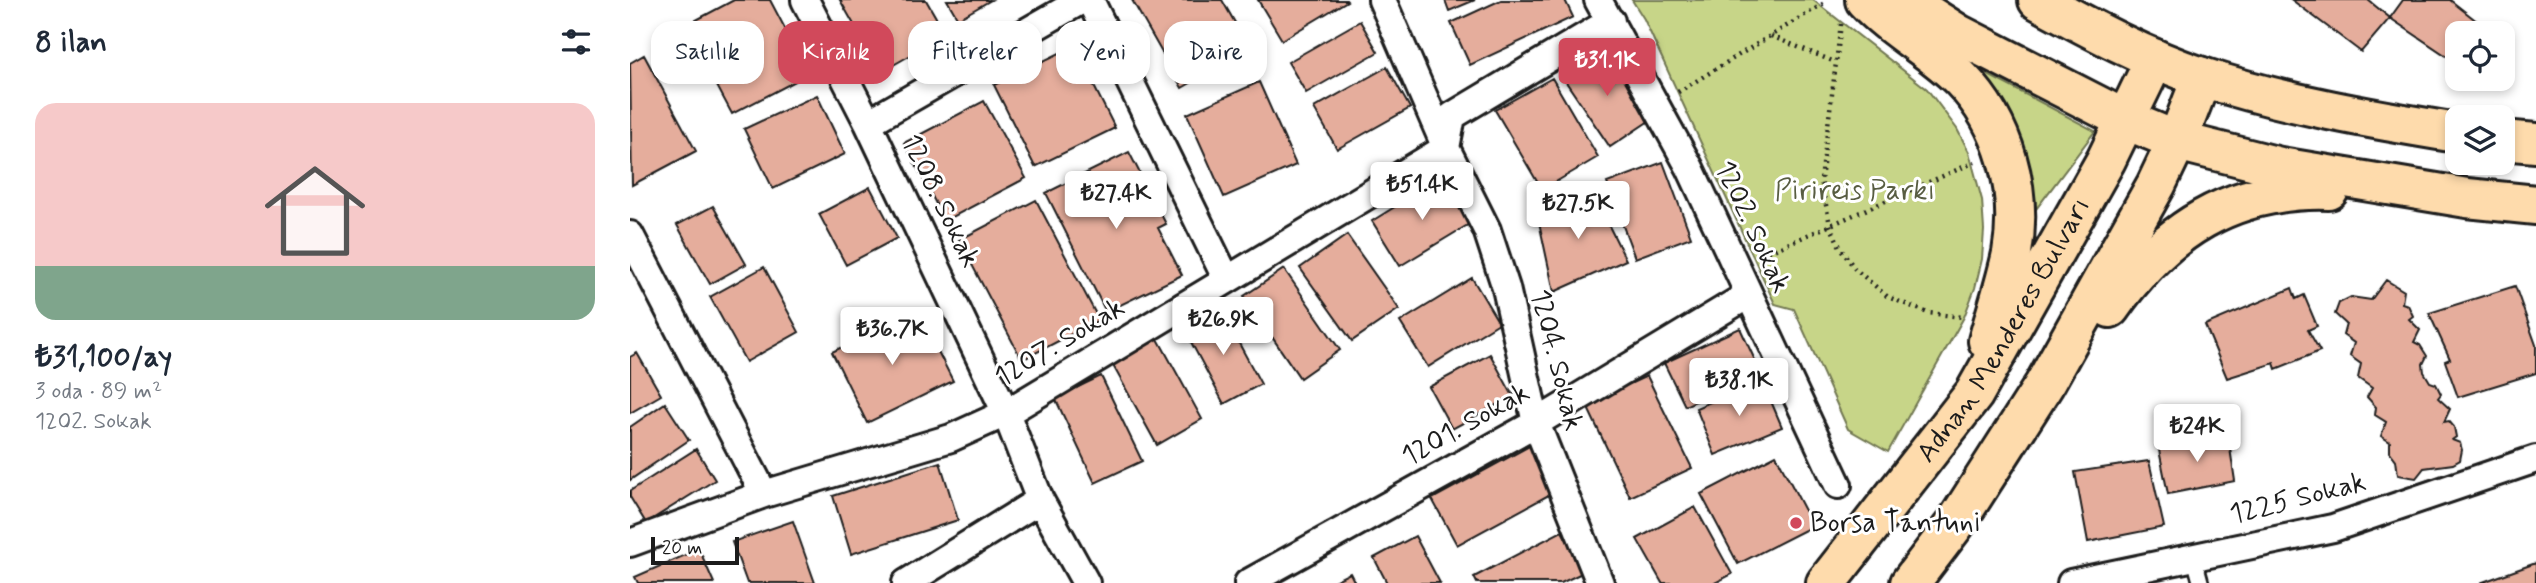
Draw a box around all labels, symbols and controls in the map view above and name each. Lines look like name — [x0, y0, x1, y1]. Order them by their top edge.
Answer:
chip: Satılık — [651, 21, 764, 84]
chip: Kiralık — [778, 21, 894, 84]
chip: Filtreler — [908, 21, 1042, 84]
chip: Yeni — [1056, 21, 1150, 84]
chip: Daire — [1164, 21, 1267, 84]
map controls — [2445, 21, 2515, 175]
button: locate — [2445, 21, 2515, 91]
text: 8 ilan — [35, 23, 107, 62]
icon: filters — [557, 23, 595, 61]
pin: ₺31.1K — [1550, 38, 1664, 98]
text: ₺31.1K — [1575, 46, 1639, 76]
button: layers — [2445, 105, 2515, 175]
street label: 1208. Sokak — [892, 128, 988, 274]
icon: home — [252, 148, 378, 274]
street label: 1202. Sokak — [1705, 155, 1799, 299]
pin: ₺51.4K — [1365, 162, 1479, 222]
text: ₺51.4K — [1386, 170, 1458, 200]
pin: ₺27.4K — [1059, 172, 1173, 231]
park label: Pirireis Parkı — [1775, 173, 1935, 210]
text: ₺27.4K — [1081, 179, 1151, 209]
pin: ₺27.5K — [1521, 182, 1635, 241]
text: ₺27.5K — [1543, 189, 1613, 219]
street label: Adnan Menderes Bulvarı — [1908, 191, 2099, 471]
street label: 1204. Sokak — [1521, 285, 1591, 435]
street label: 1207. Sokak — [988, 290, 1132, 396]
pin: ₺26.9K — [1166, 298, 1280, 357]
text: ₺26.9K — [1188, 305, 1258, 335]
pin: ₺36.7K — [835, 308, 949, 367]
text: ₺36.7K — [856, 315, 928, 345]
text: ₺31,100/ay — [35, 338, 172, 377]
pin: ₺38.1K — [1682, 358, 1796, 418]
text: ₺38.1K — [1705, 366, 1773, 396]
street label: 1201. Sokak — [1395, 375, 1537, 475]
text: 3 oda · 89 m² — [35, 377, 162, 407]
pin: ₺24K — [2156, 405, 2238, 464]
text: 1202. Sokak — [35, 407, 152, 437]
text: ₺24K — [2170, 412, 2224, 442]
street label: 1225 Sokak — [2226, 464, 2370, 534]
place label: Borsa Tantuni — [1810, 505, 1981, 542]
marker: Borsa Tantuni — [1788, 515, 1804, 531]
scale bar — [651, 534, 738, 566]
text: 20 m — [662, 536, 702, 561]

